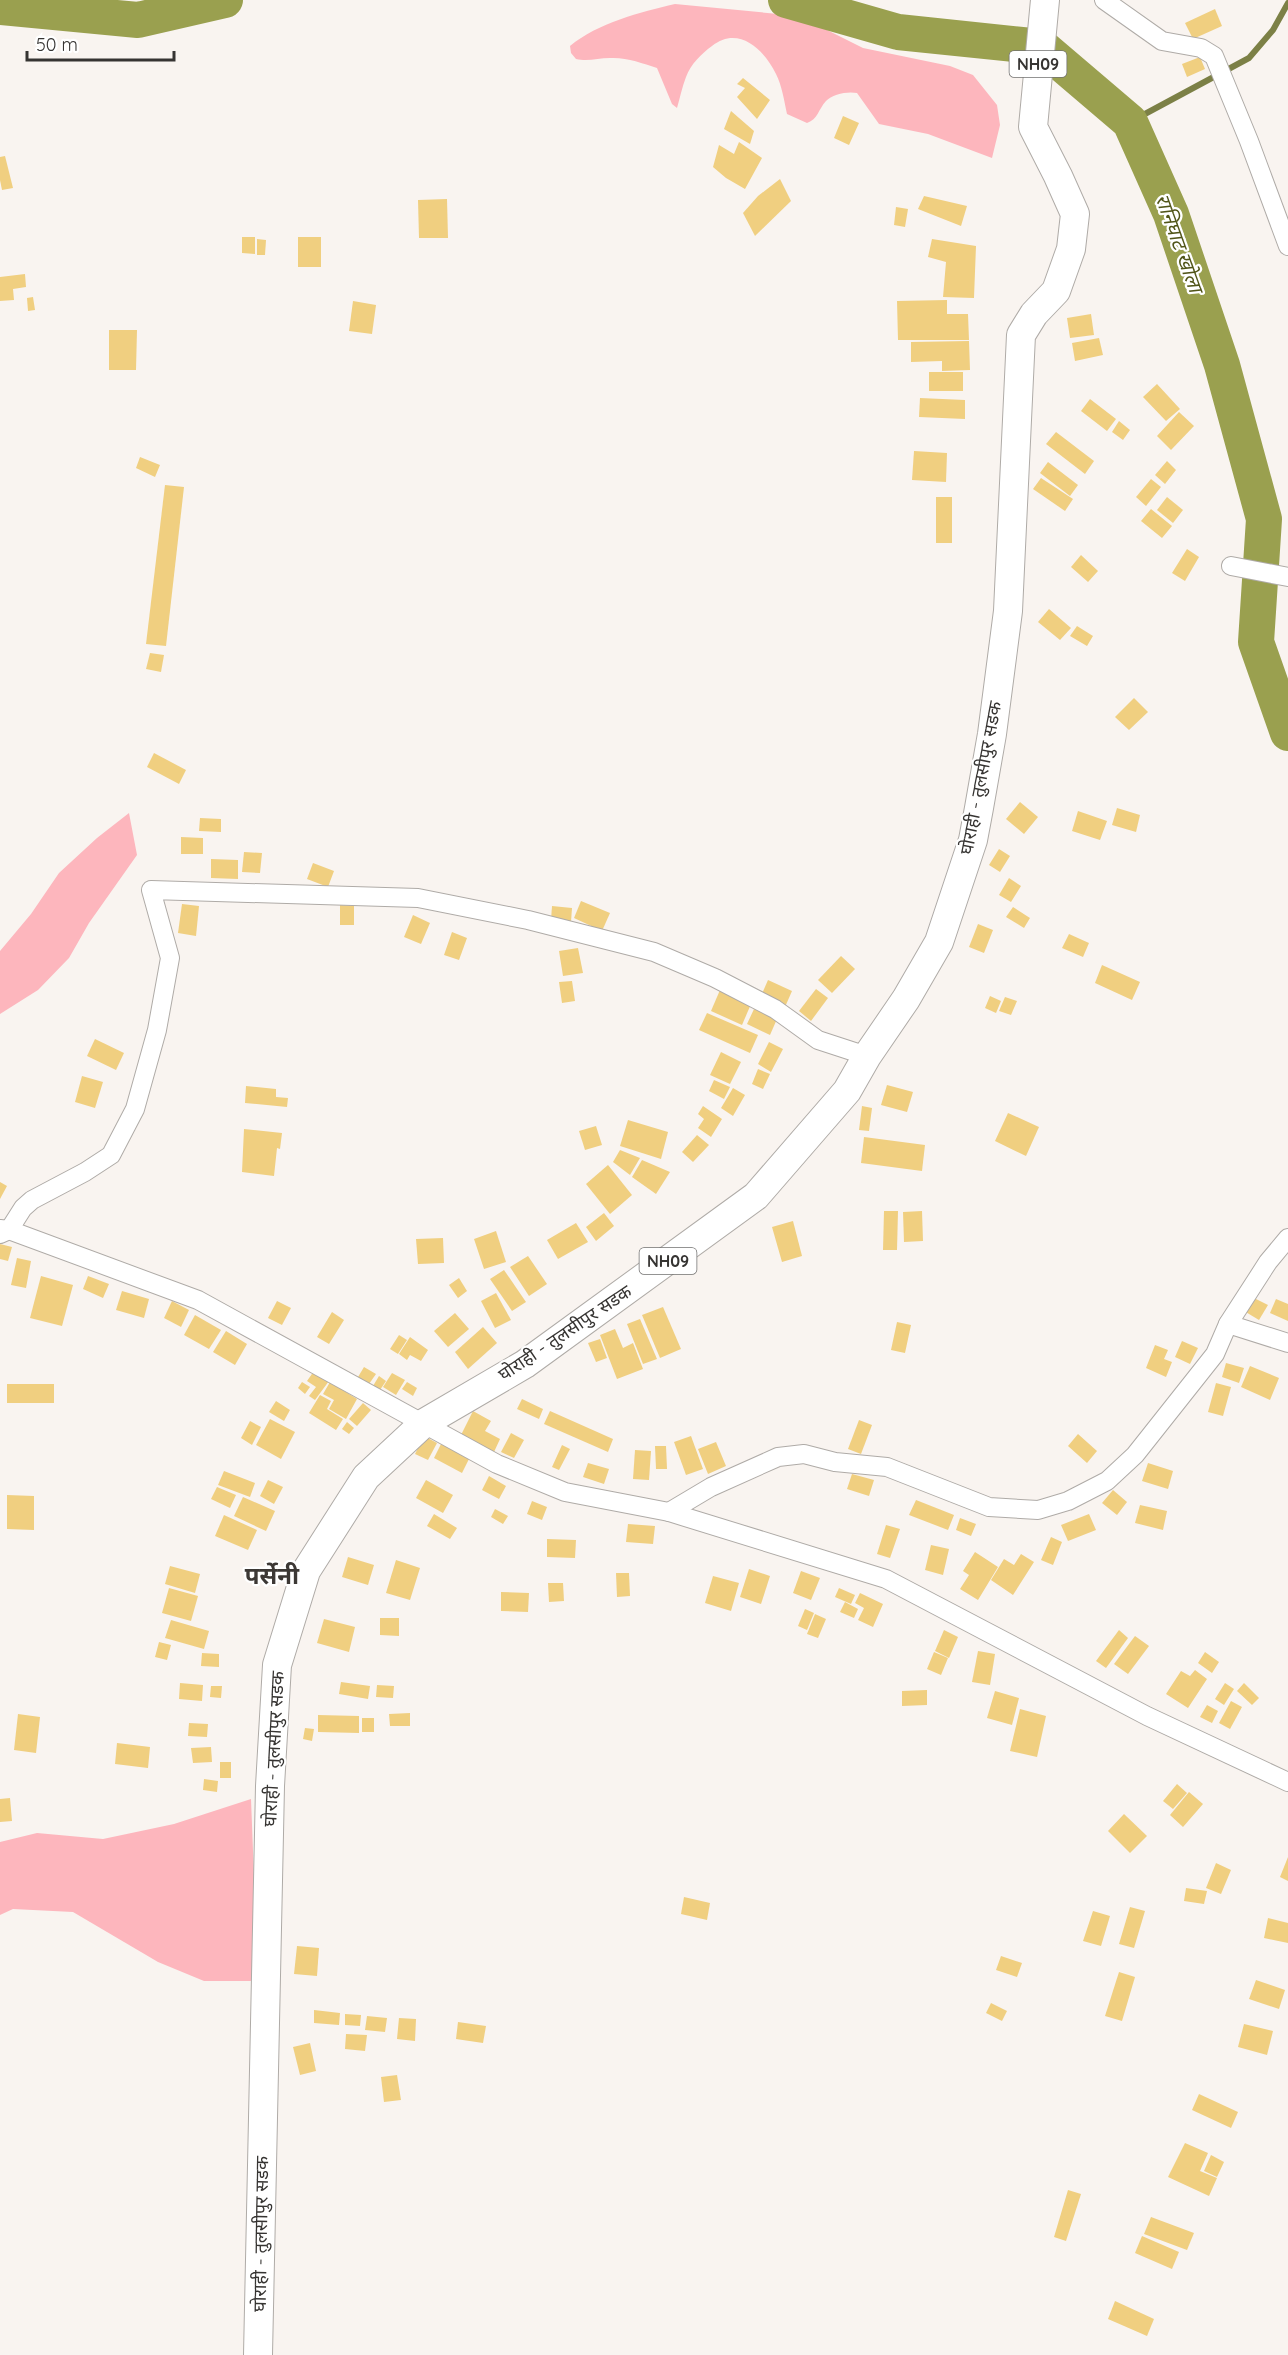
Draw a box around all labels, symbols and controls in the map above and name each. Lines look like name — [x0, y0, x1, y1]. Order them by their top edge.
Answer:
scale bar — [27, 24, 174, 62]
text: 50 m — [36, 33, 78, 56]
road number: NH09 — [1010, 51, 1066, 77]
water label: रानिघाट खोला — [1150, 190, 1210, 299]
street label: घोराही - तुलसीपुर सडक — [954, 698, 1008, 857]
road number: NH09 — [640, 1248, 696, 1274]
street label: घोराही - तुलसीपुर सडक — [494, 1279, 637, 1387]
district label: पर्सेनी — [245, 1560, 300, 1590]
street label: घोराही - तुलसीपुर सडक — [258, 1669, 290, 1827]
street label: घोराही - तुलसीपुर सडक — [248, 2155, 274, 2312]

